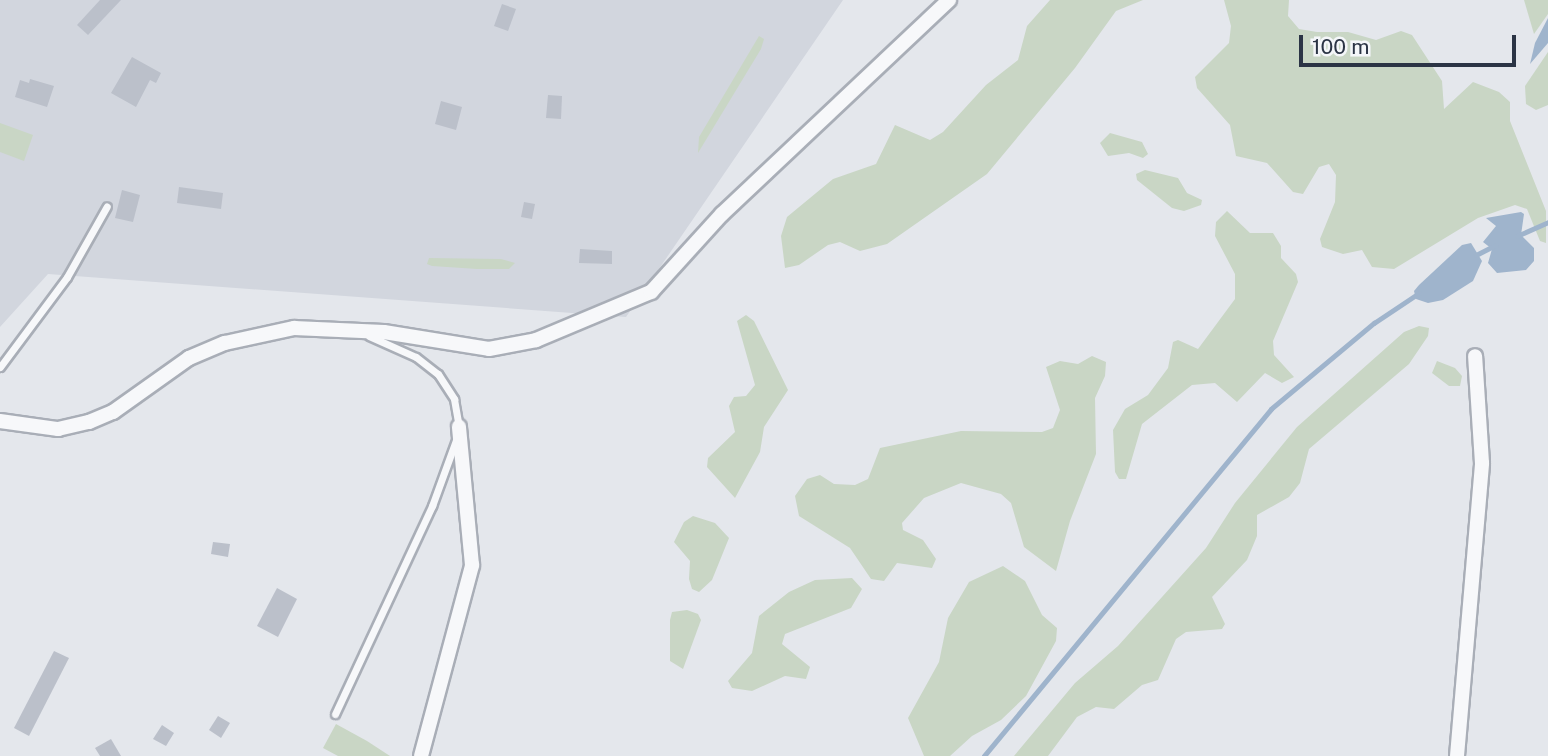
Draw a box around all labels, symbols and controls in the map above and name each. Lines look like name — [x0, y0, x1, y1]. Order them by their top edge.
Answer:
scale bar — [1303, 21, 1520, 65]
text: 100 m — [1312, 34, 1369, 59]

